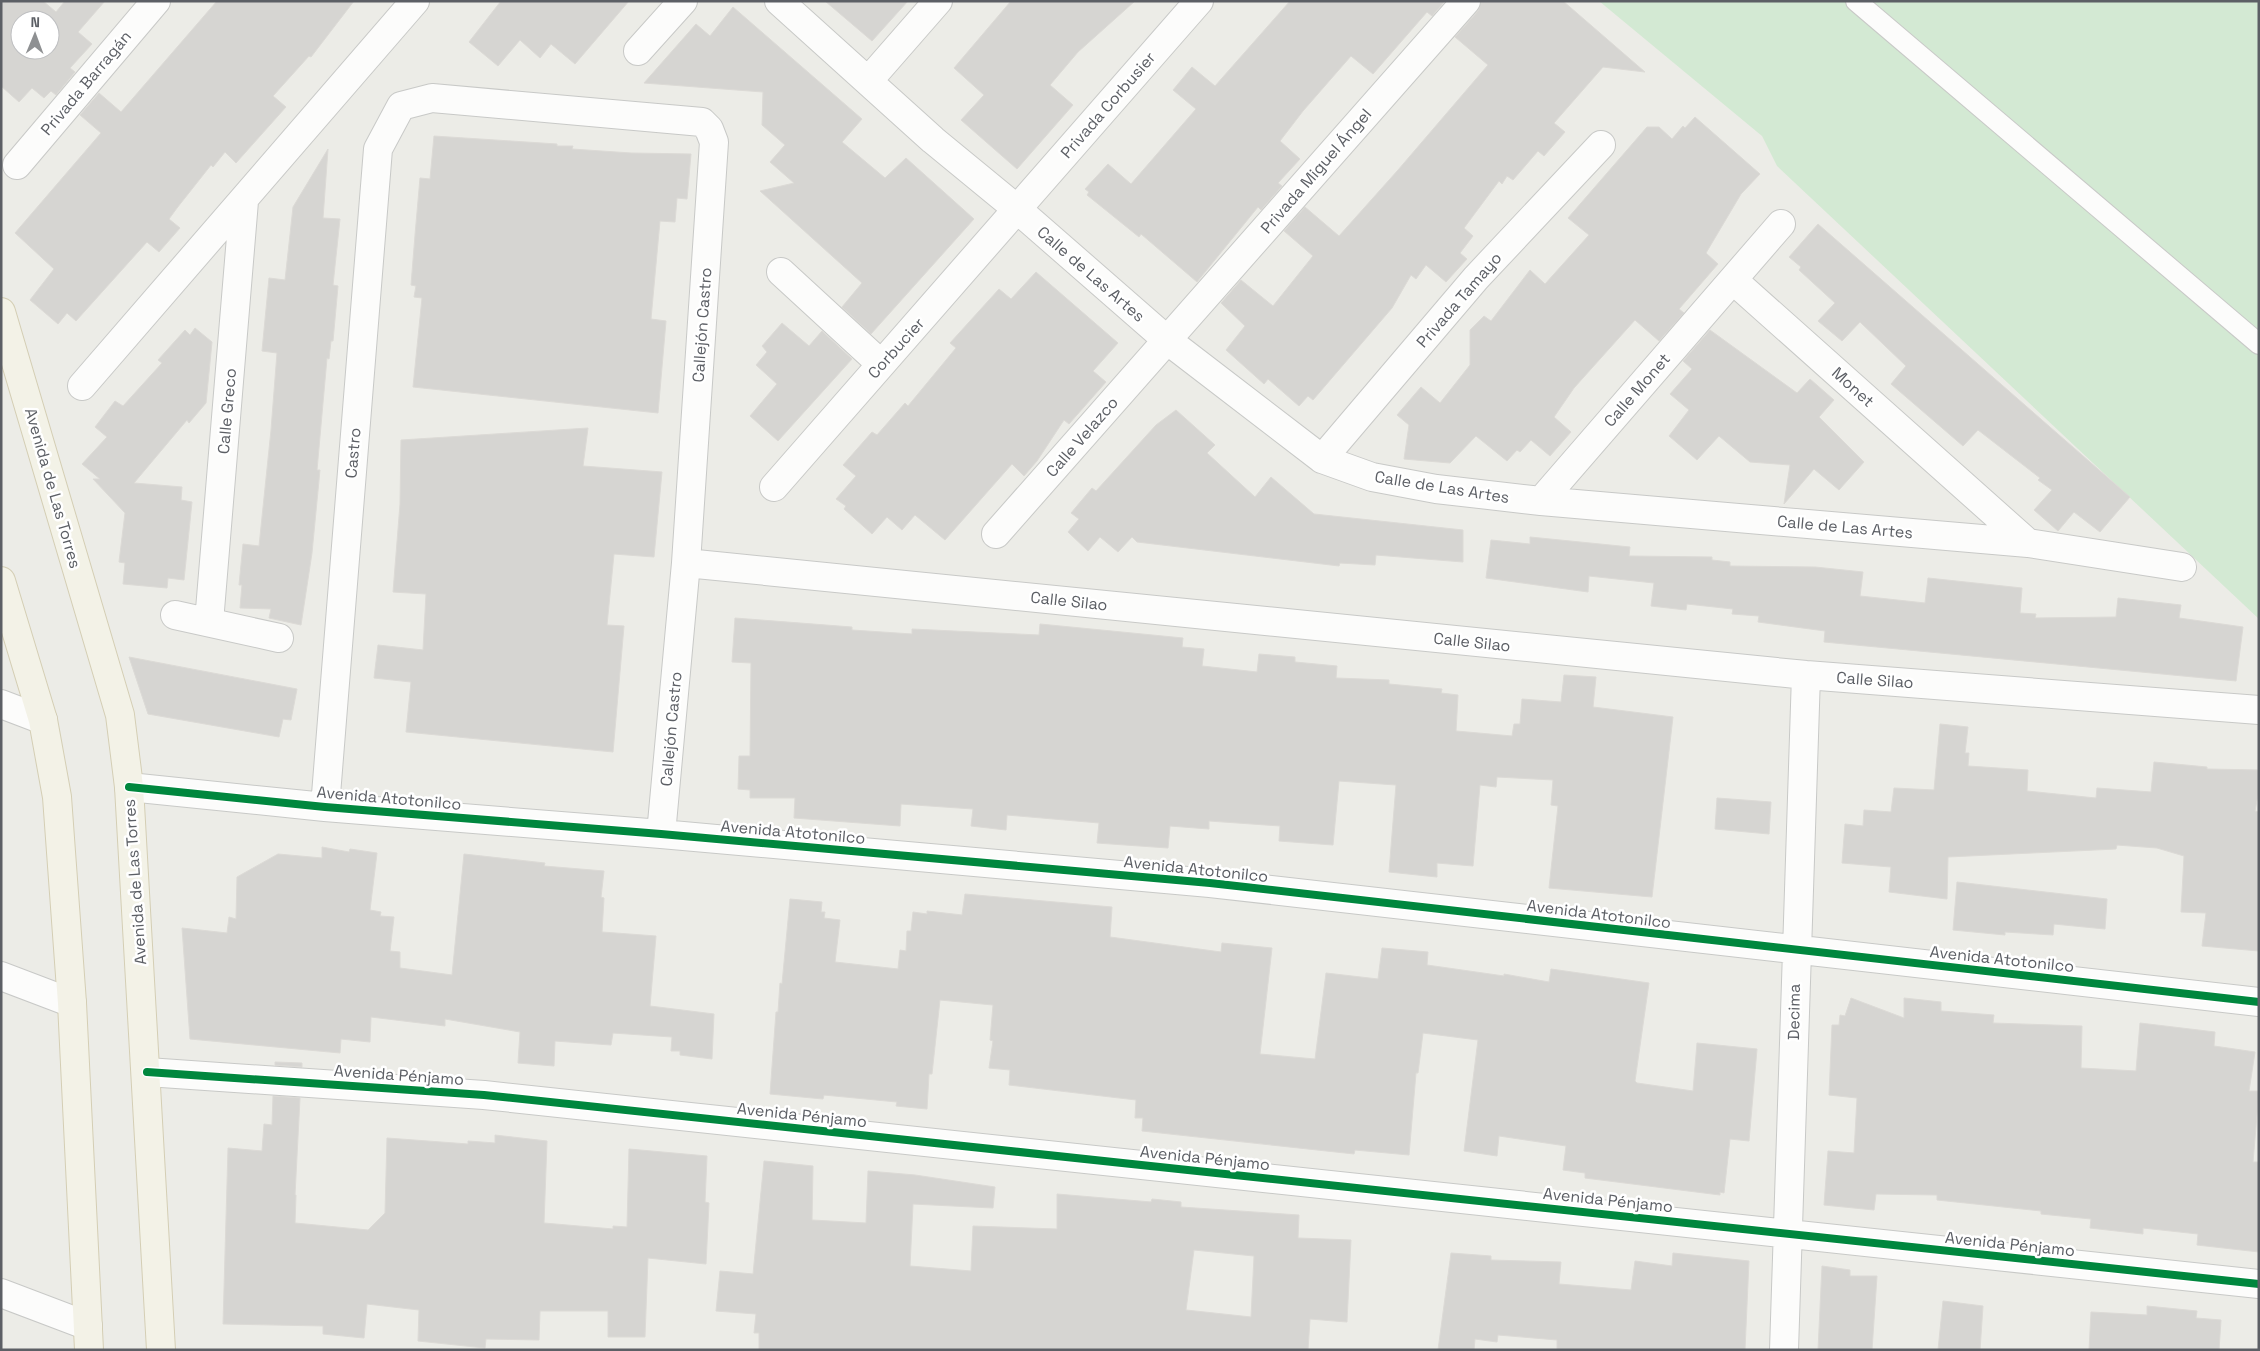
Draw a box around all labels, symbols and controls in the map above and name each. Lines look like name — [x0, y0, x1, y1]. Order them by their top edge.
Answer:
north arrow — [10, 10, 60, 60]
text: N — [30, 13, 40, 31]
street label: Privada Barragán — [36, 26, 136, 140]
street label: Privada Corbusier — [1056, 47, 1160, 163]
street label: Privada Miguel Ángel — [1256, 104, 1376, 238]
street label: Calle de Las Artes — [1033, 221, 1149, 327]
street label: Privada Tamayo — [1412, 248, 1506, 352]
street label: Callejón Castro — [688, 267, 716, 383]
street label: Corbucier — [863, 313, 929, 383]
street label: Calle Monet — [1599, 349, 1675, 431]
street label: Monet — [1827, 362, 1879, 412]
street label: Calle Greco — [213, 367, 241, 455]
street label: Calle Velazco — [1041, 392, 1123, 482]
street label: Avenida de Las Torres — [20, 405, 86, 571]
street label: Castro — [340, 427, 366, 479]
street label: Calle de Las Artes — [1373, 466, 1511, 508]
street label: Calle de Las Artes — [1776, 511, 1914, 543]
street label: Calle Silao — [1029, 587, 1109, 615]
street label: Calle Silao — [1432, 628, 1512, 656]
street label: Calle Silao — [1836, 667, 1914, 693]
street label: Callejón Castro — [656, 671, 686, 787]
street label: Avenida Atotonilco — [316, 781, 462, 815]
street label: Avenida de Las Torres — [119, 798, 151, 966]
street label: Avenida Atotonilco — [720, 815, 866, 849]
street label: Avenida Atotonilco — [1123, 851, 1269, 887]
street label: Avenida Atotonilco — [1526, 895, 1672, 933]
street label: Avenida Atotonilco — [1929, 941, 2075, 977]
street label: Decima — [1783, 984, 1805, 1040]
street label: Avenida Pénjamo — [333, 1060, 465, 1090]
street label: Avenida Pénjamo — [736, 1098, 868, 1132]
street label: Avenida Pénjamo — [1139, 1141, 1271, 1175]
street label: Avenida Pénjamo — [1542, 1183, 1674, 1217]
street label: Avenida Pénjamo — [1944, 1227, 2076, 1261]

